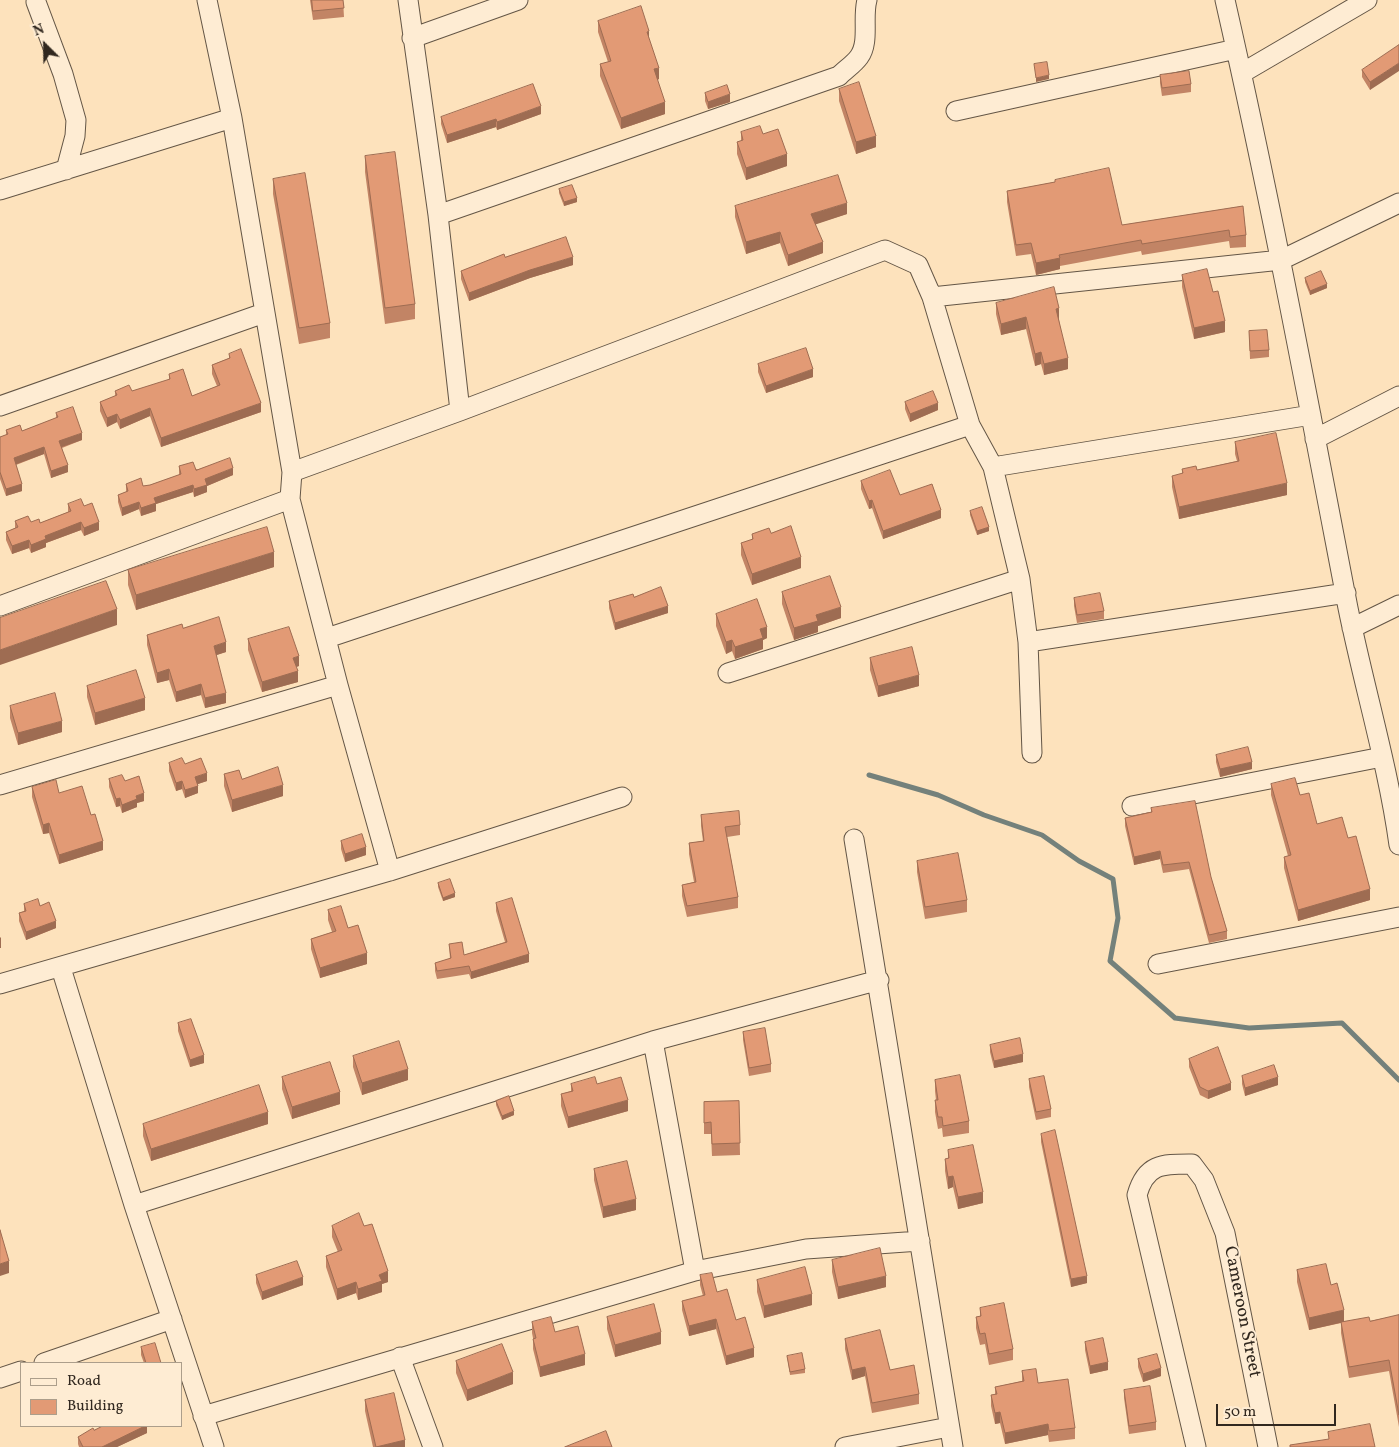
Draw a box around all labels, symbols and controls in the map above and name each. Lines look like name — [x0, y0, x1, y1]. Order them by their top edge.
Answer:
north arrow — [20, 20, 70, 70]
text: N — [31, 20, 47, 41]
street label: Cameroon Street — [1218, 1244, 1264, 1380]
legend — [20, 1362, 182, 1427]
text: Road — [67, 1371, 101, 1392]
scale bar — [1219, 1394, 1339, 1426]
text: Building — [67, 1396, 123, 1417]
text: 50 m — [1224, 1402, 1256, 1423]

